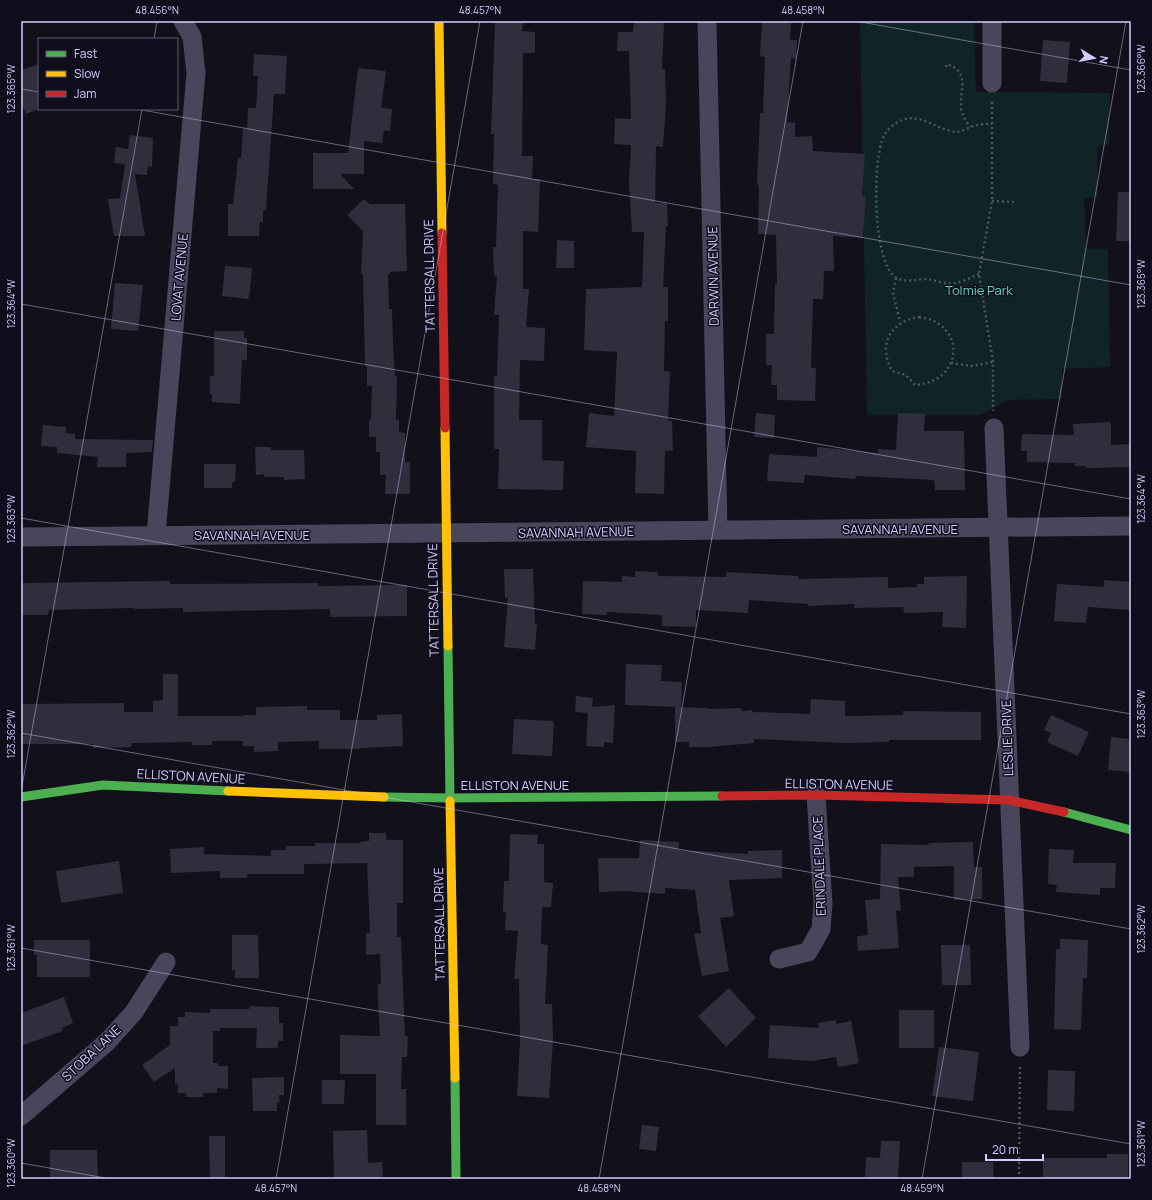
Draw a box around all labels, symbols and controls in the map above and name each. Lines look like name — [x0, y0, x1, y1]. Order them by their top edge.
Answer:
text: 48.456°N — [135, 3, 179, 17]
text: 48.457°N — [459, 3, 501, 17]
text: 48.458°N — [781, 3, 825, 17]
legend — [38, 38, 178, 110]
north arrow — [1074, 38, 1114, 78]
text: 123.366°W — [1134, 44, 1148, 94]
text: Fast — [74, 45, 98, 62]
text: N — [1096, 55, 1112, 65]
text: 123.365°W — [4, 64, 18, 114]
text: Slow — [74, 65, 100, 82]
text: Jam — [74, 85, 96, 102]
street label: TATTERSALL DRIVE — [419, 219, 439, 333]
street label: DARWIN AVENUE — [703, 226, 723, 326]
street label: LOVAT AVENUE — [166, 232, 192, 322]
text: 123.365°W — [1134, 259, 1148, 309]
text: 123.364°W — [4, 279, 18, 329]
park label: Tolmie Park — [945, 281, 1013, 299]
text: 123.364°W — [1134, 474, 1148, 524]
text: 123.363°W — [4, 494, 18, 543]
street label: SAVANNAH AVENUE — [842, 520, 958, 538]
street label: SAVANNAH AVENUE — [518, 522, 634, 542]
street label: SAVANNAH AVENUE — [194, 526, 310, 544]
street label: TATTERSALL DRIVE — [423, 543, 443, 657]
text: 123.363°W — [1134, 689, 1148, 738]
street label: LESLIE DRIVE — [997, 699, 1017, 777]
text: 123.362°W — [4, 709, 18, 758]
street label: ELLISTON AVENUE — [136, 764, 246, 788]
street label: ELLISTON AVENUE — [785, 774, 893, 794]
street label: ELLISTON AVENUE — [461, 776, 569, 794]
street label: ERINDALE PLACE — [808, 816, 830, 916]
street label: TATTERSALL DRIVE — [429, 867, 449, 981]
text: 123.362°W — [1134, 904, 1148, 953]
text: 123.361°W — [4, 924, 18, 972]
street label: STOBA LANE — [57, 1021, 125, 1085]
text: 123.361°W — [1134, 1120, 1148, 1168]
scale bar — [986, 1136, 1043, 1162]
text: 123.360°W — [4, 1138, 18, 1188]
text: 20 m — [992, 1141, 1019, 1158]
text: 48.457°N — [255, 1181, 297, 1195]
text: 48.458°N — [577, 1181, 621, 1195]
text: 48.459°N — [900, 1181, 944, 1195]

